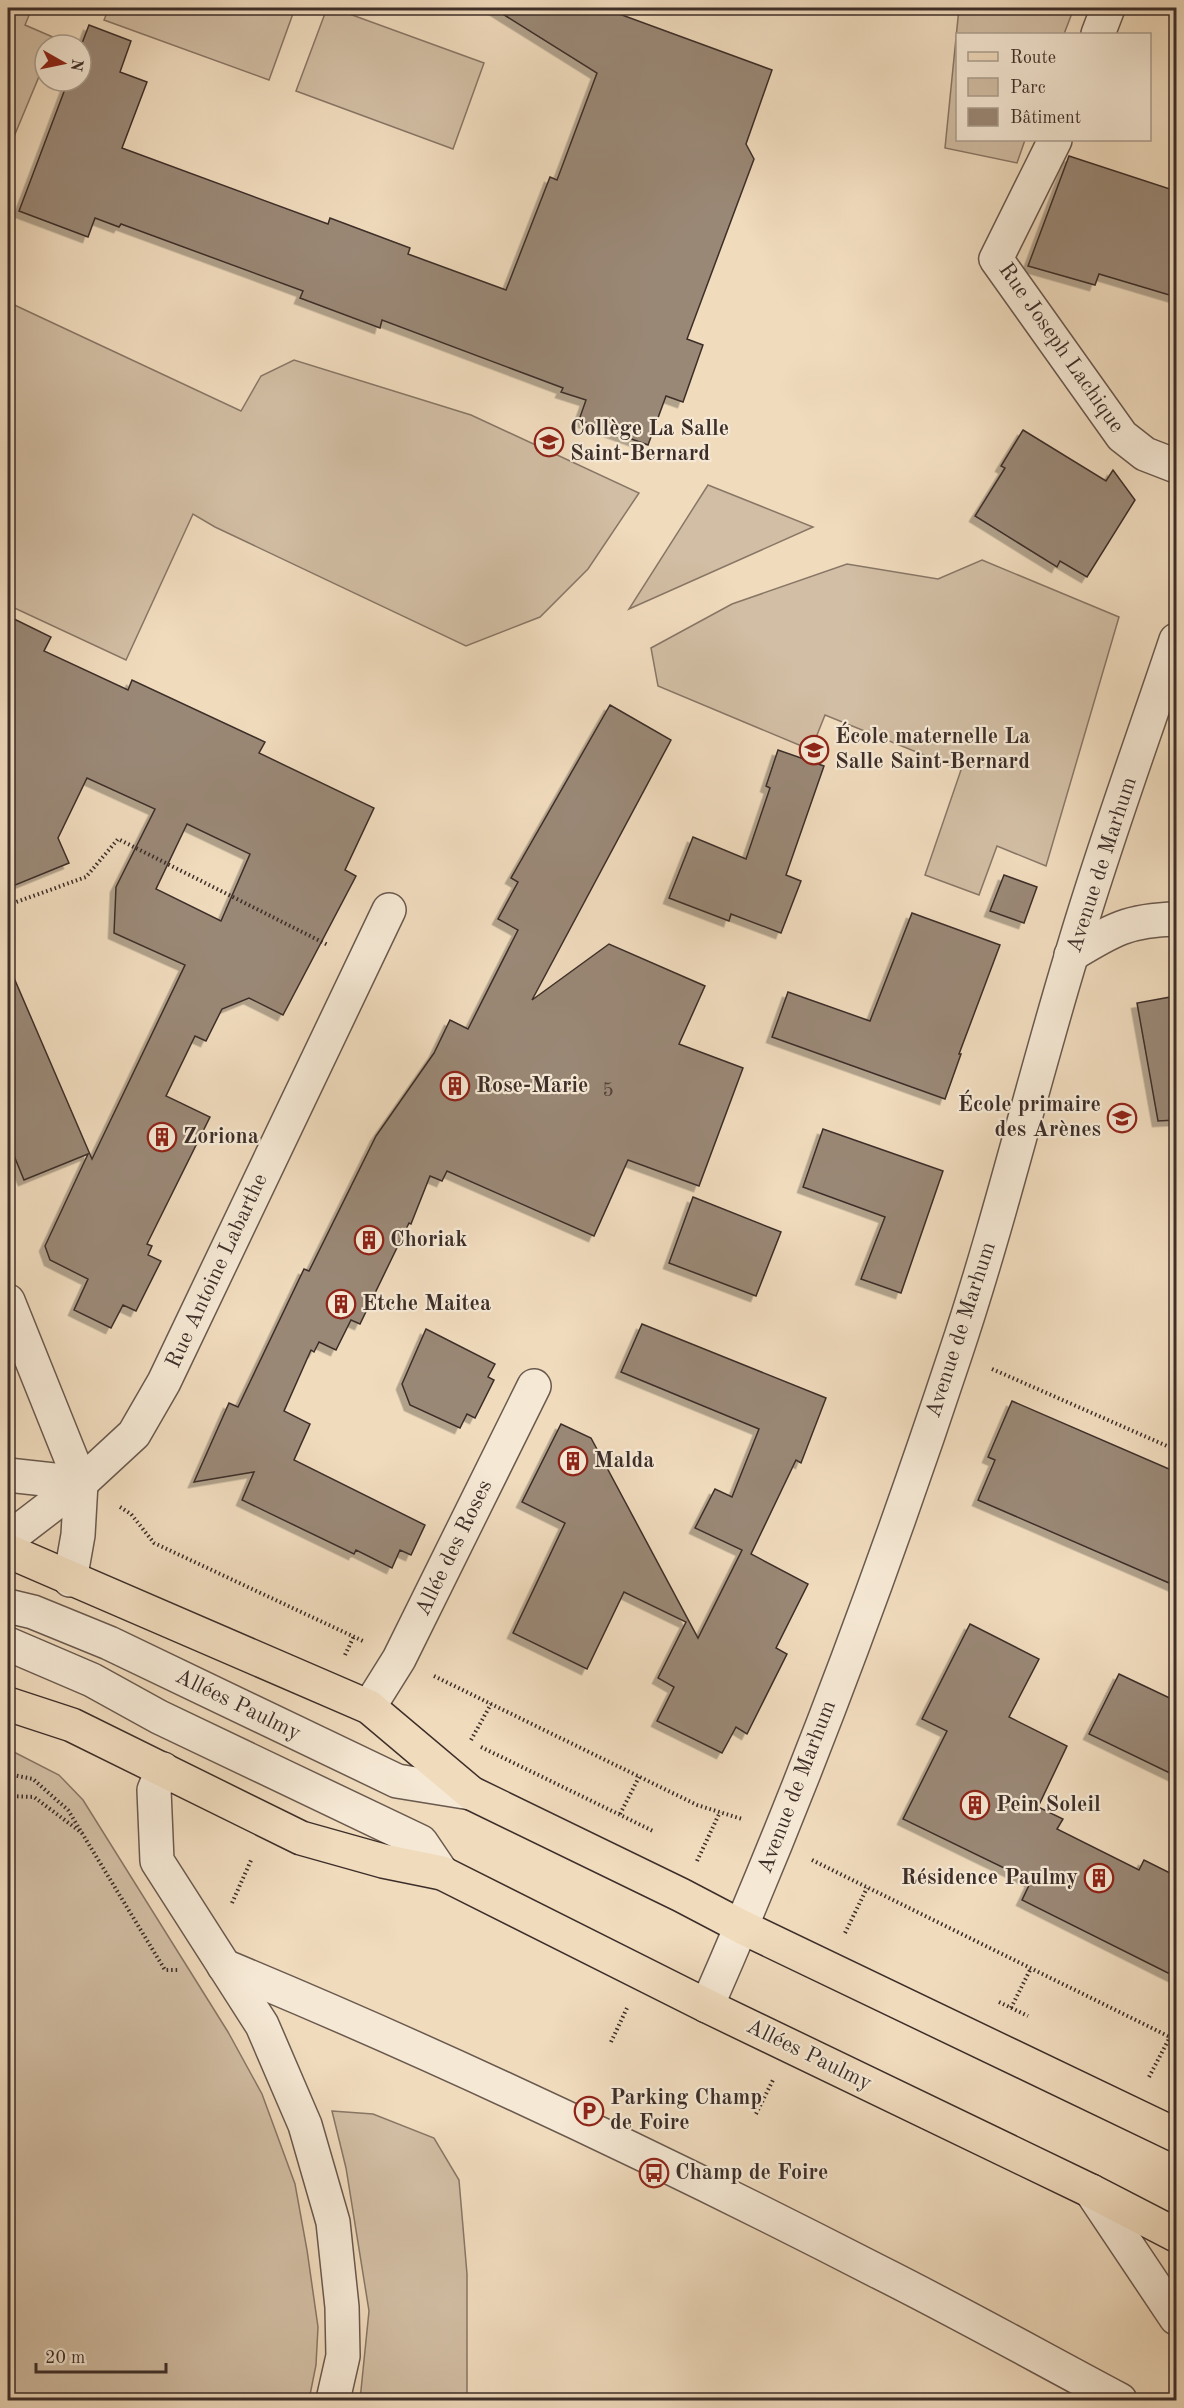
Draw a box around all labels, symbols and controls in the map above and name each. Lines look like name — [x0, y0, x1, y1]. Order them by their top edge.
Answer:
north arrow — [33, 33, 93, 93]
legend — [956, 33, 1151, 141]
text: Route — [1010, 49, 1056, 67]
text: N — [67, 58, 85, 73]
text: Parc — [1010, 79, 1046, 97]
text: Bâtiment — [1010, 109, 1081, 127]
street label: Rue Joseph Lachique — [994, 259, 1128, 437]
place label: Collège La Salle Saint-Bernard — [570, 418, 729, 465]
school or university icon: Collège La Salle Saint-Bernard — [533, 426, 565, 458]
place label: École maternelle La Salle Saint-Bernard — [835, 721, 1030, 773]
school or university icon: École maternelle La Salle Saint-Bernard — [798, 734, 830, 766]
street label: Avenue de Marhum — [1063, 774, 1141, 956]
building icon: Rose-Marie — [439, 1070, 471, 1102]
place label: Rose-Marie — [476, 1075, 588, 1097]
house number: 5 — [602, 1081, 614, 1101]
place label: École primaire des Arènes — [958, 1089, 1101, 1141]
school or university icon: École primaire des Arènes — [1106, 1102, 1138, 1134]
building icon: Zoriona — [146, 1121, 178, 1153]
place label: Zoriona — [183, 1126, 259, 1148]
street label: Rue Antoine Labarthe — [162, 1170, 272, 1372]
building icon: Choriak — [353, 1224, 385, 1256]
place label: Choriak — [390, 1229, 467, 1251]
street label: Avenue de Marhum — [922, 1239, 1000, 1421]
building icon: Etche Maitea — [325, 1288, 357, 1320]
place label: Etche Maitea — [362, 1293, 491, 1315]
building icon: Malda — [557, 1445, 589, 1477]
place label: Malda — [594, 1450, 655, 1472]
street label: Allée des Roses — [412, 1477, 496, 1619]
street label: Allées Paulmy — [172, 1665, 304, 1745]
street label: Avenue de Marhum — [754, 1697, 840, 1877]
building icon: Pein Soleil — [959, 1789, 991, 1821]
place label: Pein Soleil — [996, 1794, 1101, 1816]
building icon: Résidence Paulmy — [1083, 1862, 1115, 1894]
place label: Résidence Paulmy — [901, 1867, 1078, 1889]
street label: Allées Paulmy — [743, 2015, 875, 2095]
place label: Parking Champ de Foire — [610, 2087, 762, 2134]
parking icon: Parking Champ de Foire — [573, 2095, 605, 2127]
bus stop icon: Champ de Foire — [638, 2157, 670, 2189]
place label: Champ de Foire — [675, 2162, 828, 2184]
scale bar — [36, 2336, 166, 2374]
text: 20 m — [45, 2349, 85, 2367]

